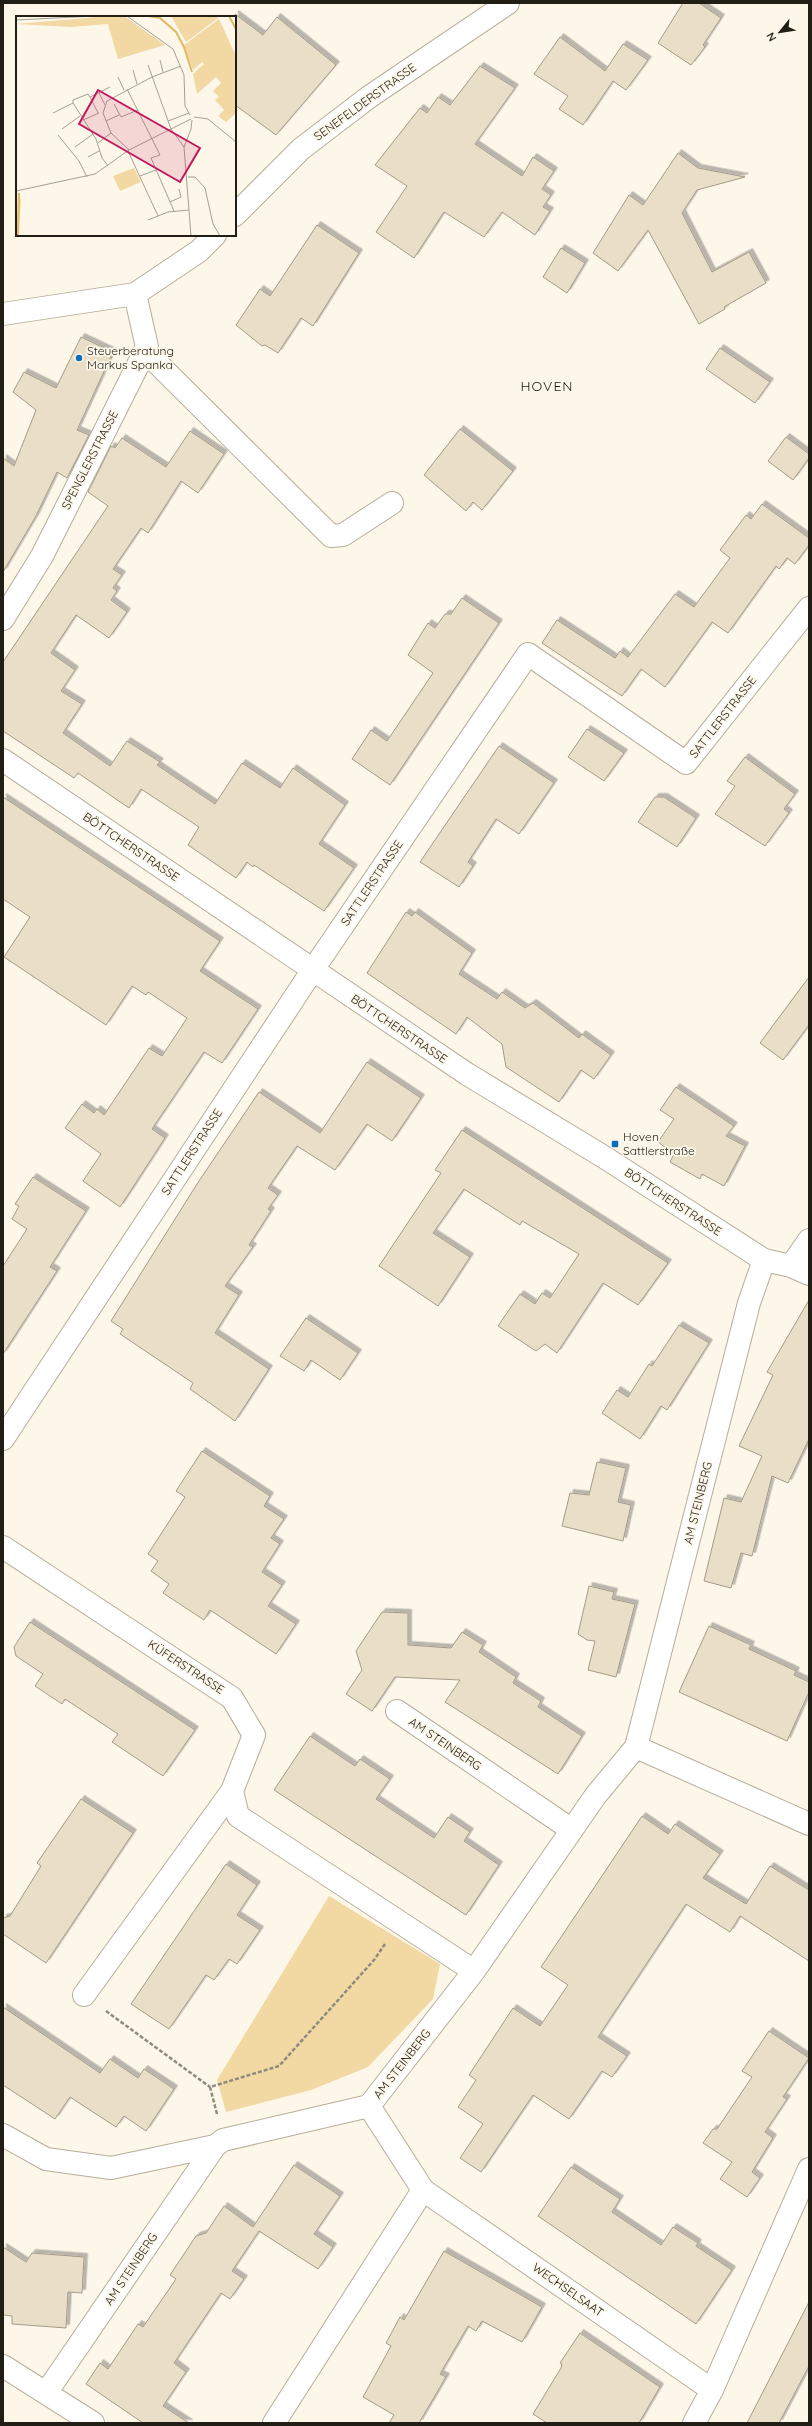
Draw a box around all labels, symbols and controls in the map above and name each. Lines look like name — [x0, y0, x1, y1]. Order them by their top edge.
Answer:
north arrow — [760, 12, 800, 52]
inset map — [16, 16, 236, 236]
text: N — [763, 30, 779, 44]
street label: SENEFELDERSTRASSE — [311, 59, 419, 144]
place label: Steuerberatung Markus Spanka — [87, 343, 174, 372]
marker: Steuerberatung Markus Spanka — [74, 353, 84, 363]
district label: HOVEN — [520, 377, 574, 395]
street label: SPENGLERSTRASSE — [58, 408, 121, 512]
street label: SATTLERSTRASSE — [686, 672, 759, 761]
street label: BÖTTCHERSTRASSE — [80, 809, 182, 885]
street label: SATTLERSTRASSE — [337, 837, 406, 928]
street label: BÖTTCHERSTRASSE — [348, 991, 450, 1067]
street label: SATTLERSTRASSE — [158, 1106, 225, 1198]
place label: Hoven Sattlerstraße — [623, 1129, 695, 1158]
marker: Hoven Sattlerstraße — [610, 1139, 620, 1149]
street label: BÖTTCHERSTRASSE — [622, 1165, 725, 1239]
street label: AM STEINBERG — [680, 1460, 715, 1546]
street label: KÜFERSTRASSE — [145, 1636, 228, 1697]
street label: AM STEINBERG — [406, 1714, 484, 1773]
street label: AM STEINBERG — [370, 2026, 433, 2102]
street label: AM STEINBERG — [101, 2230, 160, 2308]
street label: WECHSELSAAT — [530, 2259, 607, 2320]

